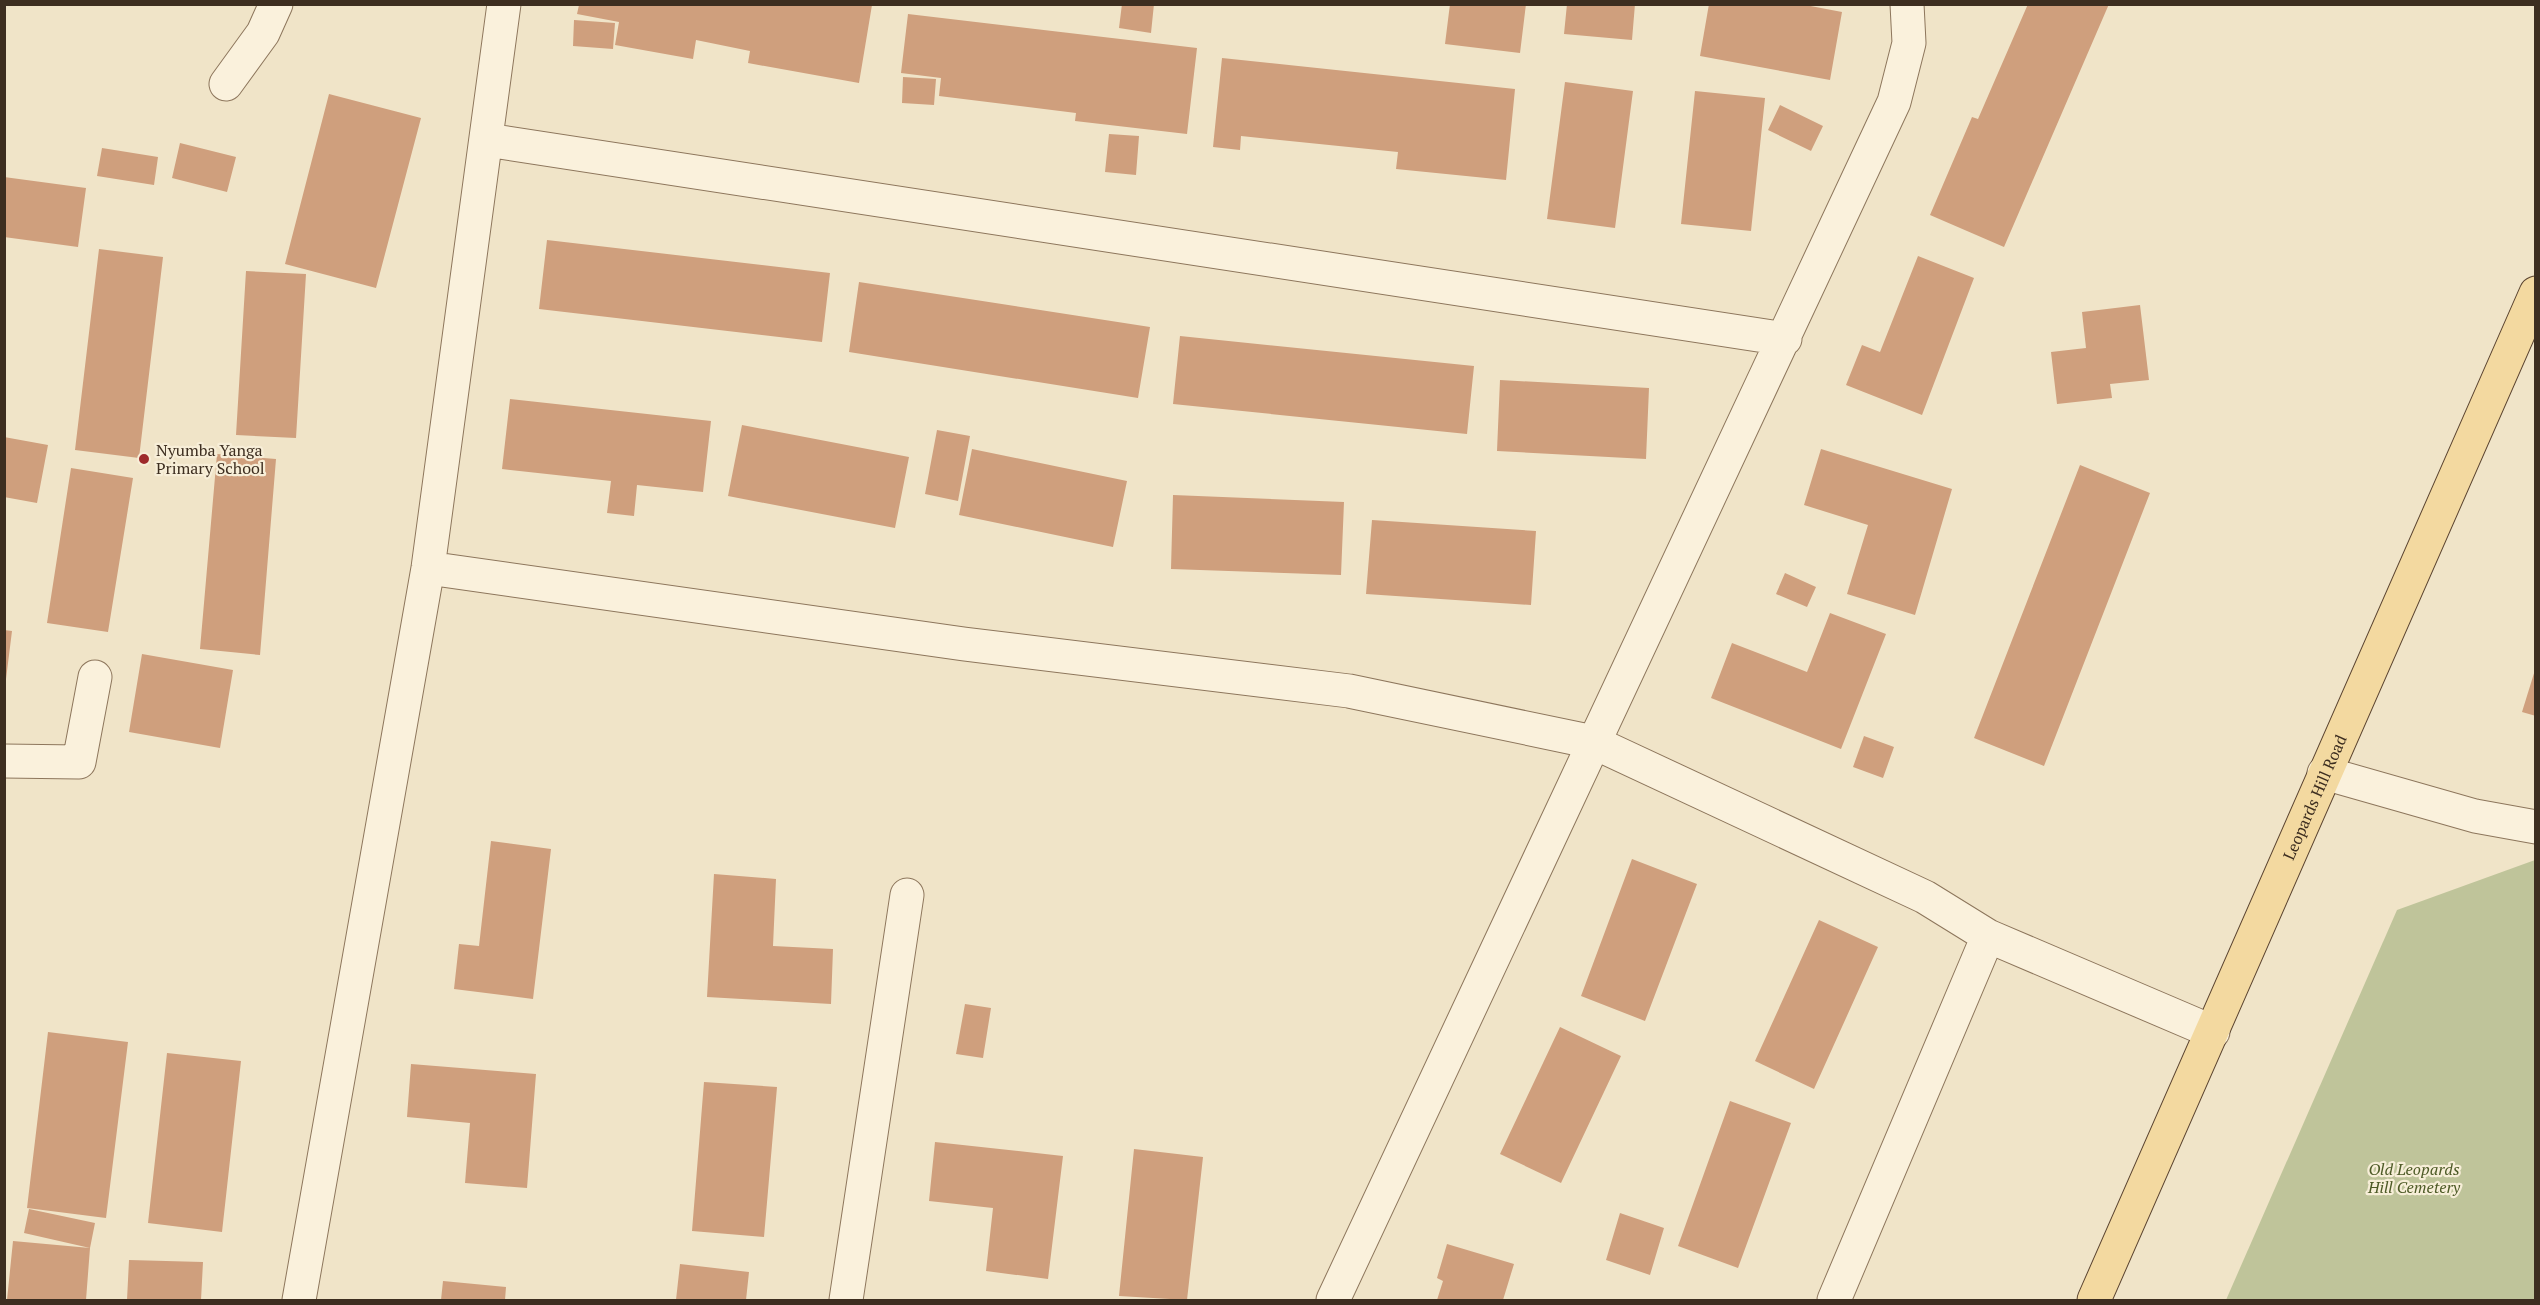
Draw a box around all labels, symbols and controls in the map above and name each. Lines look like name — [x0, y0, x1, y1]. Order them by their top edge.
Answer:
place label: Nyumba Yanga Primary School — [156, 439, 265, 479]
marker: Nyumba Yanga Primary School — [137, 452, 151, 466]
street label: Leopards Hill Road — [2278, 731, 2352, 863]
park label: Old Leopards Hill Cemetery — [2367, 1158, 2461, 1198]

